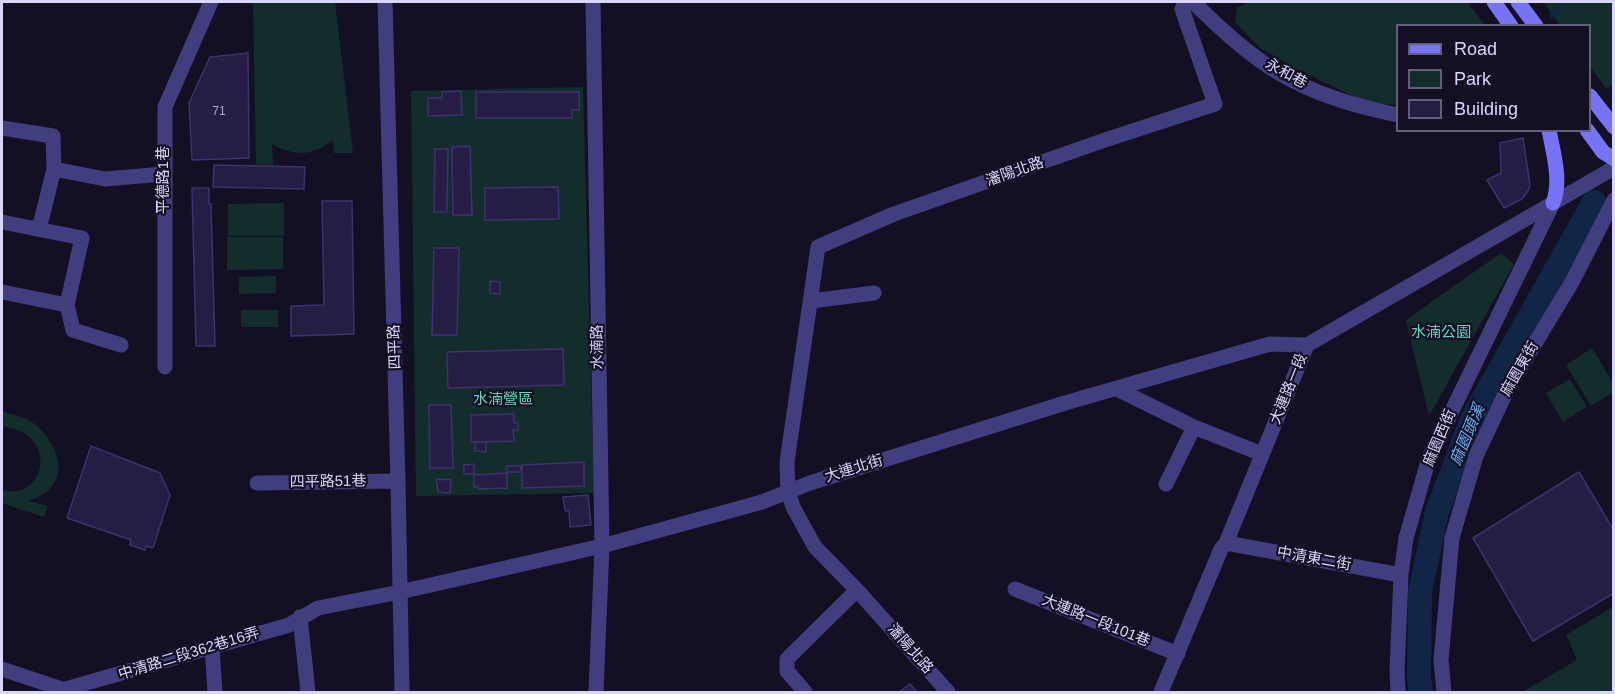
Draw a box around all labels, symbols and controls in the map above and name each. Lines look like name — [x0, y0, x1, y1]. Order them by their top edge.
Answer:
legend — [1396, 24, 1591, 132]
text: Road — [1454, 39, 1497, 59]
street label: 永和巷 — [1262, 55, 1310, 93]
text: Park — [1454, 69, 1491, 89]
text: Building — [1454, 99, 1518, 119]
house number: 71 — [212, 105, 226, 119]
street label: 平德路1巷 — [155, 146, 173, 214]
street label: 瀋陽北路 — [984, 154, 1046, 190]
street label: 四平路 — [385, 324, 405, 370]
street label: 水湳路 — [589, 324, 607, 370]
park label: 水湳公園 — [1411, 324, 1471, 342]
street label: 麻園東街 — [1497, 339, 1543, 399]
street label: 大連路一段 — [1267, 351, 1311, 427]
park label: 水湳營區 — [473, 391, 533, 409]
water label: 麻園頭溪 — [1447, 402, 1489, 468]
street label: 麻園西街 — [1420, 407, 1460, 469]
street label: 大連北街 — [823, 452, 885, 486]
street label: 四平路51巷 — [290, 472, 366, 492]
street label: 中清東二街 — [1276, 544, 1352, 574]
street label: 大連路一段101巷 — [1039, 591, 1153, 651]
street label: 瀋陽北路 — [884, 620, 936, 678]
street label: 中清路二段362巷16弄 — [116, 624, 262, 684]

